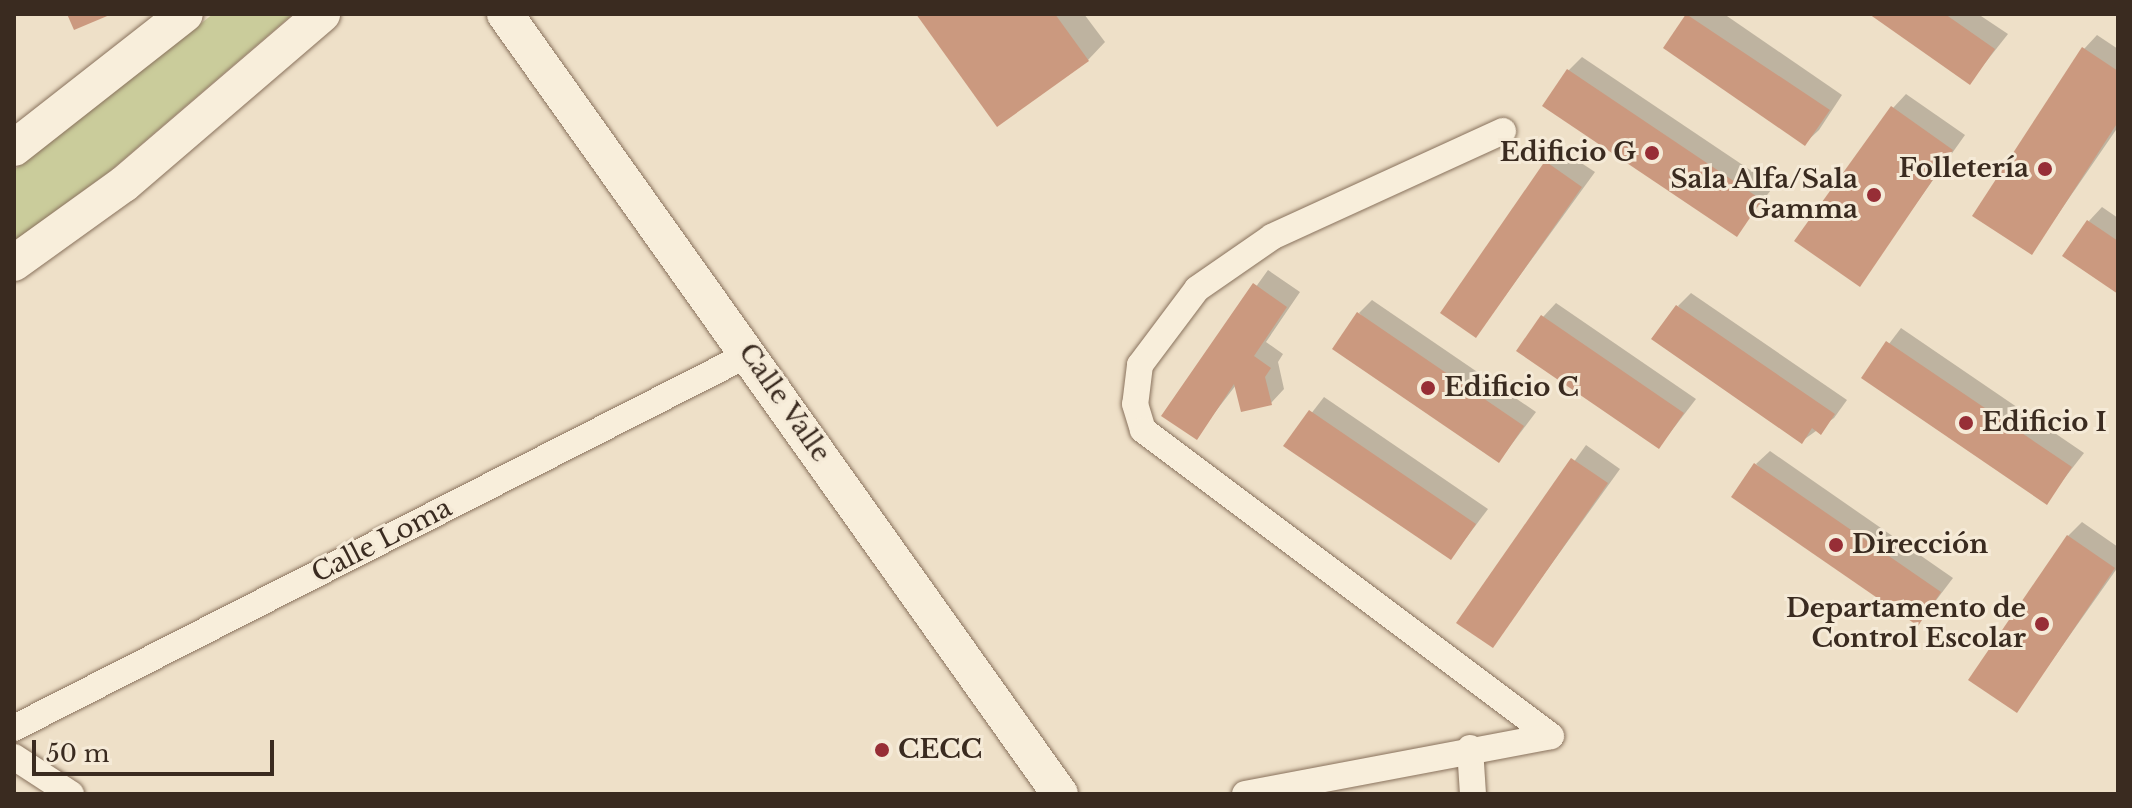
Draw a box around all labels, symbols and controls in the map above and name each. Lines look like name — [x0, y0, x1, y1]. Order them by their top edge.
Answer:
place label: Edificio G — [1500, 137, 1636, 169]
marker: Edificio G — [1643, 144, 1661, 162]
place label: Folletería — [1899, 153, 2029, 185]
marker: Folletería — [2036, 160, 2054, 178]
place label: Sala Alfa/Sala Gamma — [1669, 164, 1858, 226]
marker: Sala Alfa/Sala Gamma — [1865, 186, 1883, 204]
street label: Calle Valle — [731, 337, 837, 469]
place label: Edificio C — [1444, 372, 1579, 404]
marker: Edificio C — [1419, 379, 1437, 397]
place label: Edificio I — [1982, 407, 2107, 439]
marker: Edificio I — [1957, 414, 1975, 432]
street label: Calle Loma — [307, 492, 457, 590]
place label: Dirección — [1852, 529, 1988, 561]
marker: Dirección — [1827, 536, 1845, 554]
place label: Departamento de Control Escolar — [1786, 593, 2026, 654]
marker: Departamento de Control Escolar — [2033, 615, 2051, 633]
scale bar — [36, 724, 278, 774]
place label: CECC — [898, 734, 982, 766]
text: 50 m — [46, 739, 109, 768]
marker: CECC — [873, 741, 891, 759]

